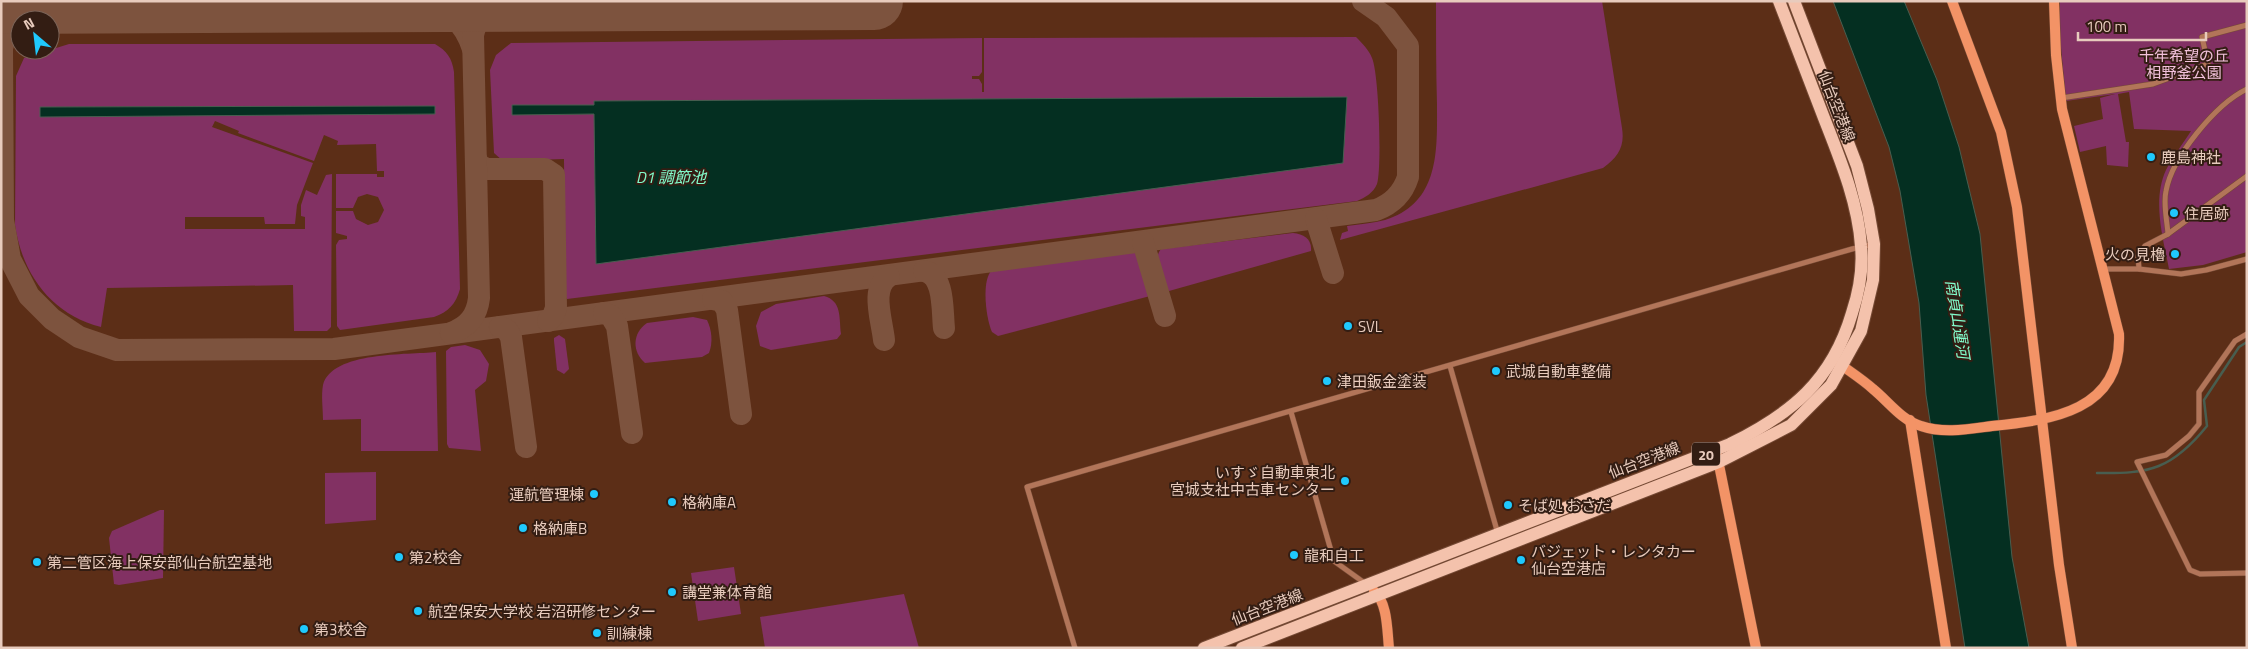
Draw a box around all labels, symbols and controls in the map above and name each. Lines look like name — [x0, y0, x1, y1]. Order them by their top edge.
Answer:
north arrow — [10, 10, 60, 60]
scale bar — [2078, 10, 2206, 42]
text: N — [19, 12, 38, 35]
text: 100 m — [2086, 15, 2127, 38]
park label: 千年希望の丘 相野釜公園 — [2139, 44, 2229, 84]
street label: 仙台空港線 — [1813, 67, 1861, 145]
place label: 鹿島神社 — [2161, 146, 2221, 169]
marker: 鹿島神社 — [2145, 151, 2157, 163]
water label: D1 調節池 — [636, 165, 708, 189]
place label: 住居跡 — [2184, 202, 2229, 225]
marker: 住居跡 — [2168, 207, 2180, 219]
place label: 火の見櫓 — [2105, 243, 2165, 266]
marker: 火の見櫓 — [2169, 248, 2181, 260]
water label: 南貞山運河 — [1940, 278, 1977, 363]
place label: SVL — [1358, 315, 1382, 338]
marker: SVL — [1342, 320, 1354, 332]
place label: 武城自動車整備 — [1506, 360, 1611, 383]
marker: 武城自動車整備 — [1490, 365, 1502, 377]
place label: 津田鈑金塗装 — [1337, 370, 1427, 393]
marker: 津田鈑金塗装 — [1321, 375, 1333, 387]
street label: 仙台空港線 — [1605, 436, 1683, 484]
road number: 20 — [1692, 442, 1720, 466]
place label: いすゞ自動車東北 宮城支社中古車センター — [1170, 461, 1335, 501]
marker: いすゞ自動車東北 宮城支社中古車センター — [1339, 475, 1351, 487]
place label: 運航管理棟 — [509, 483, 584, 506]
marker: 運航管理棟 — [588, 488, 600, 500]
place label: 格納庫A — [682, 491, 736, 514]
place label: そば処 おさだ — [1518, 494, 1611, 517]
marker: 格納庫A — [666, 496, 678, 508]
marker: そば処 おさだ — [1502, 499, 1514, 511]
place label: 格納庫B — [533, 517, 587, 540]
marker: 格納庫B — [517, 522, 529, 534]
place label: バジェット・レンタカー 仙台空港店 — [1531, 540, 1696, 580]
place label: 龍和自工 — [1304, 544, 1364, 567]
place label: 第2校舎 — [409, 546, 462, 569]
marker: 龍和自工 — [1288, 549, 1300, 561]
place label: 第二管区海上保安部仙台航空基地 — [47, 551, 272, 574]
marker: 第2校舎 — [393, 551, 405, 563]
marker: バジェット・レンタカー 仙台空港店 — [1515, 554, 1527, 566]
marker: 第二管区海上保安部仙台航空基地 — [31, 556, 43, 568]
place label: 講堂兼体育館 — [682, 581, 772, 604]
street label: 仙台空港線 — [1228, 583, 1306, 631]
marker: 講堂兼体育館 — [666, 586, 678, 598]
place label: 航空保安大学校 岩沼研修センター — [428, 600, 656, 623]
marker: 航空保安大学校 岩沼研修センター — [412, 605, 424, 617]
place label: 第3校舎 — [314, 618, 367, 641]
place label: 訓練棟 — [607, 622, 652, 645]
marker: 第3校舎 — [298, 623, 310, 635]
marker: 訓練棟 — [591, 627, 603, 639]

